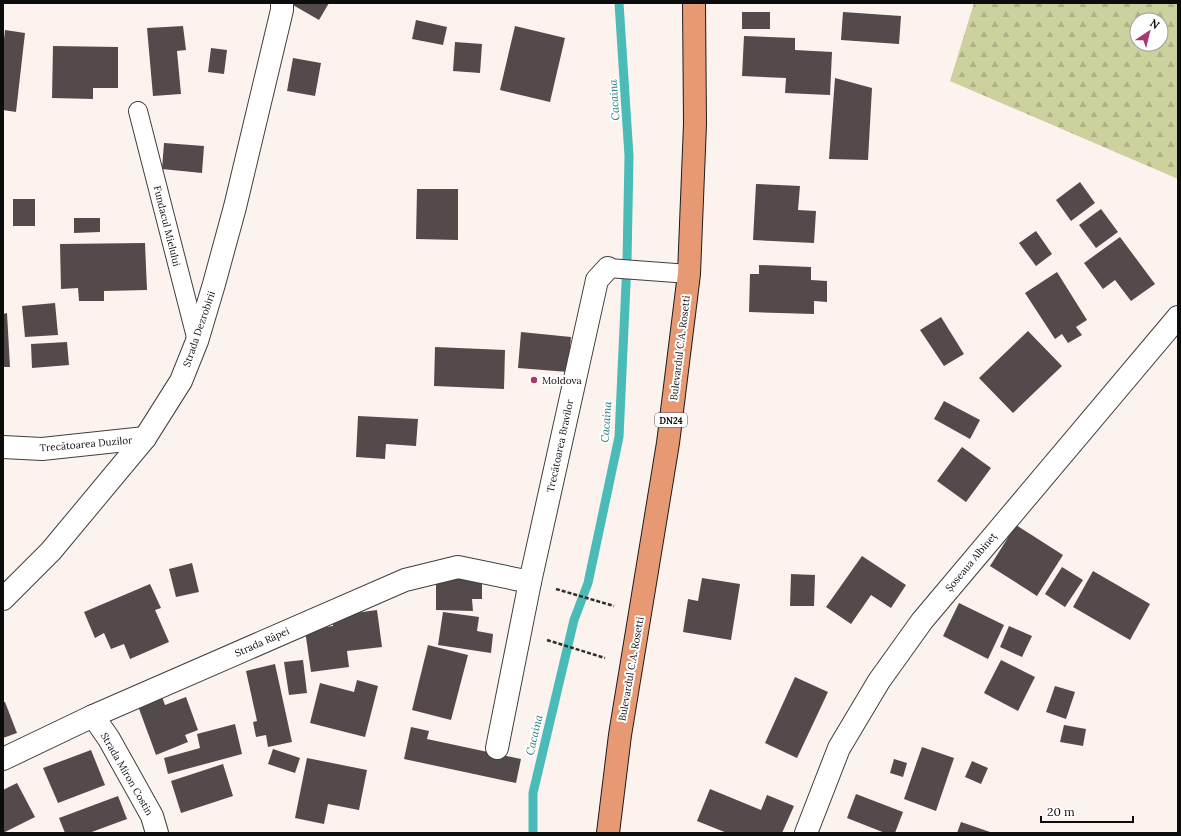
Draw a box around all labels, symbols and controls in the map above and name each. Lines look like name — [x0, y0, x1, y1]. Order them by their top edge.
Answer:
north arrow — [1129, 12, 1169, 52]
text: N — [1147, 16, 1163, 32]
water label: Cacaina — [606, 78, 622, 121]
street label: Fundacul Mielului — [151, 184, 183, 268]
street label: Strada Dezrobirii — [180, 289, 218, 369]
street label: Bulevardul C.A. Rosetti — [667, 295, 693, 401]
place label: Moldova — [542, 374, 582, 387]
marker: Moldova — [529, 375, 539, 385]
street label: Trecătoarea Bravilor — [544, 398, 576, 494]
water label: Cacaina — [598, 400, 614, 443]
road number: DN24 — [655, 413, 687, 427]
street label: Trecătoarea Duzilor — [39, 433, 133, 455]
street label: Șoseaua Albineț — [942, 530, 1000, 594]
street label: Bulevardul C.A. Rosetti — [615, 616, 647, 722]
street label: Strada Râpei — [233, 624, 291, 660]
water label: Cacaina — [523, 712, 546, 757]
street label: Strada Miron Costin — [98, 730, 156, 818]
scale bar — [1041, 798, 1133, 824]
text: 20 m — [1047, 804, 1075, 819]

